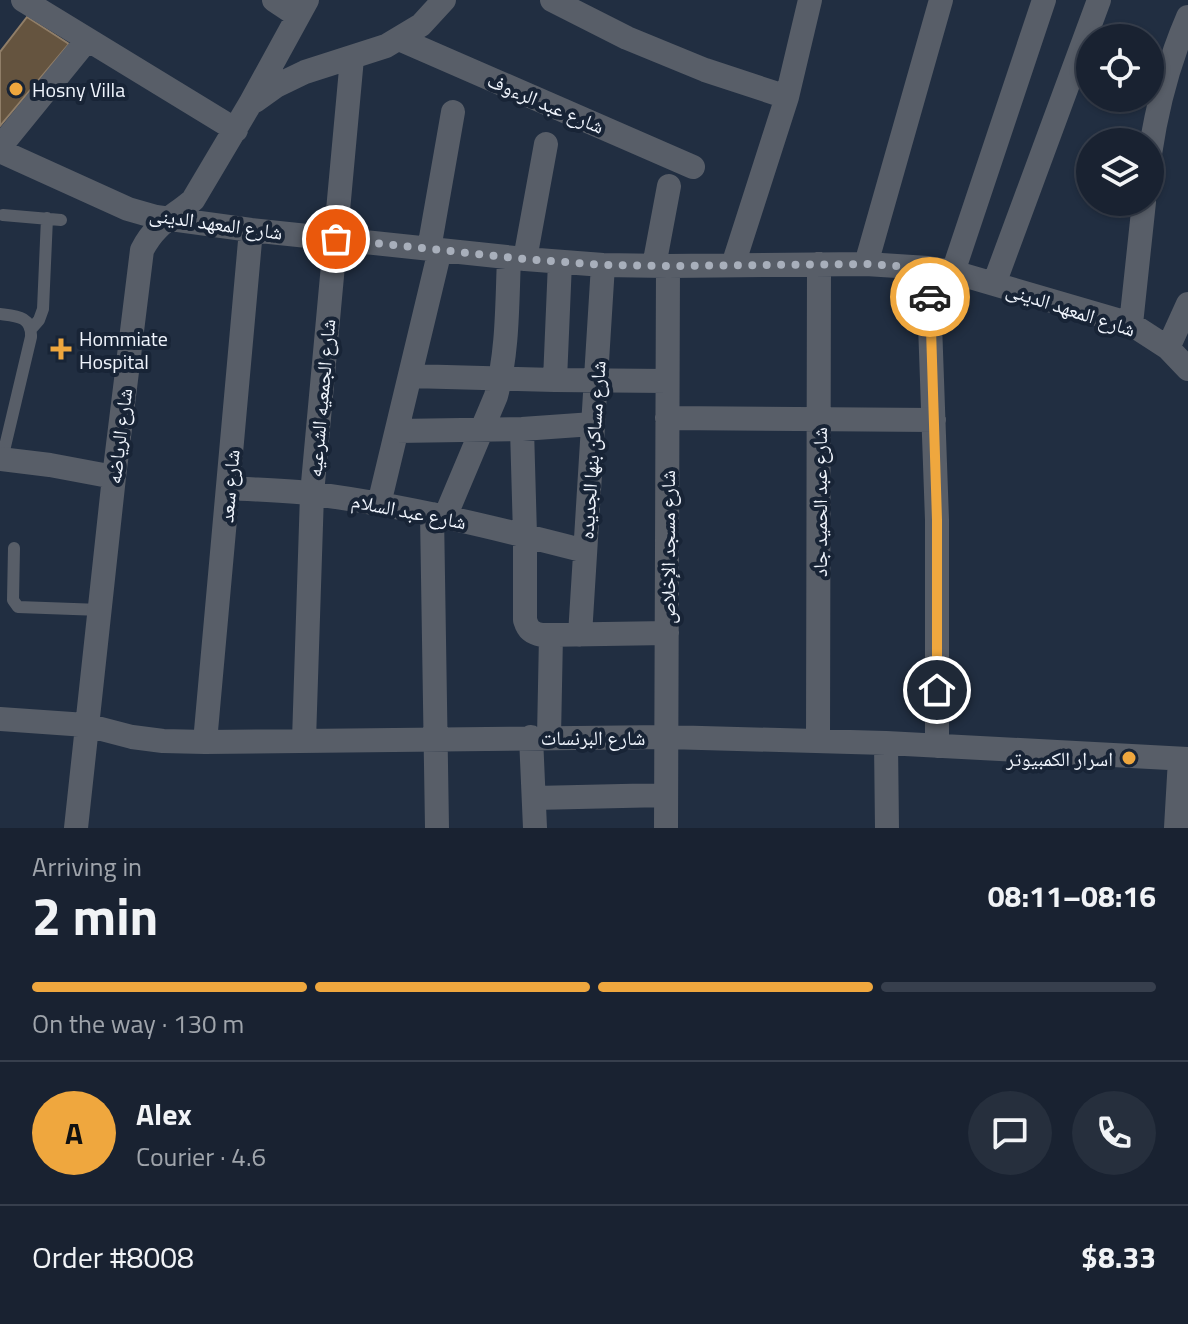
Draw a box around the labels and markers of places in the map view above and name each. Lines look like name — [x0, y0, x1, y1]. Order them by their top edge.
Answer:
place label: Hosny Villa — [32, 74, 125, 105]
marker: Hosny Villa — [7, 80, 25, 98]
pin — [302, 205, 370, 273]
place label: Hommiate Hospital — [79, 323, 168, 377]
marker: Hommiate Hospital — [50, 338, 72, 360]
pin — [903, 656, 971, 724]
place label: اسرار الكمبيوتر — [1005, 743, 1113, 774]
marker: اسرار الكمبيوتر — [1120, 749, 1138, 767]

